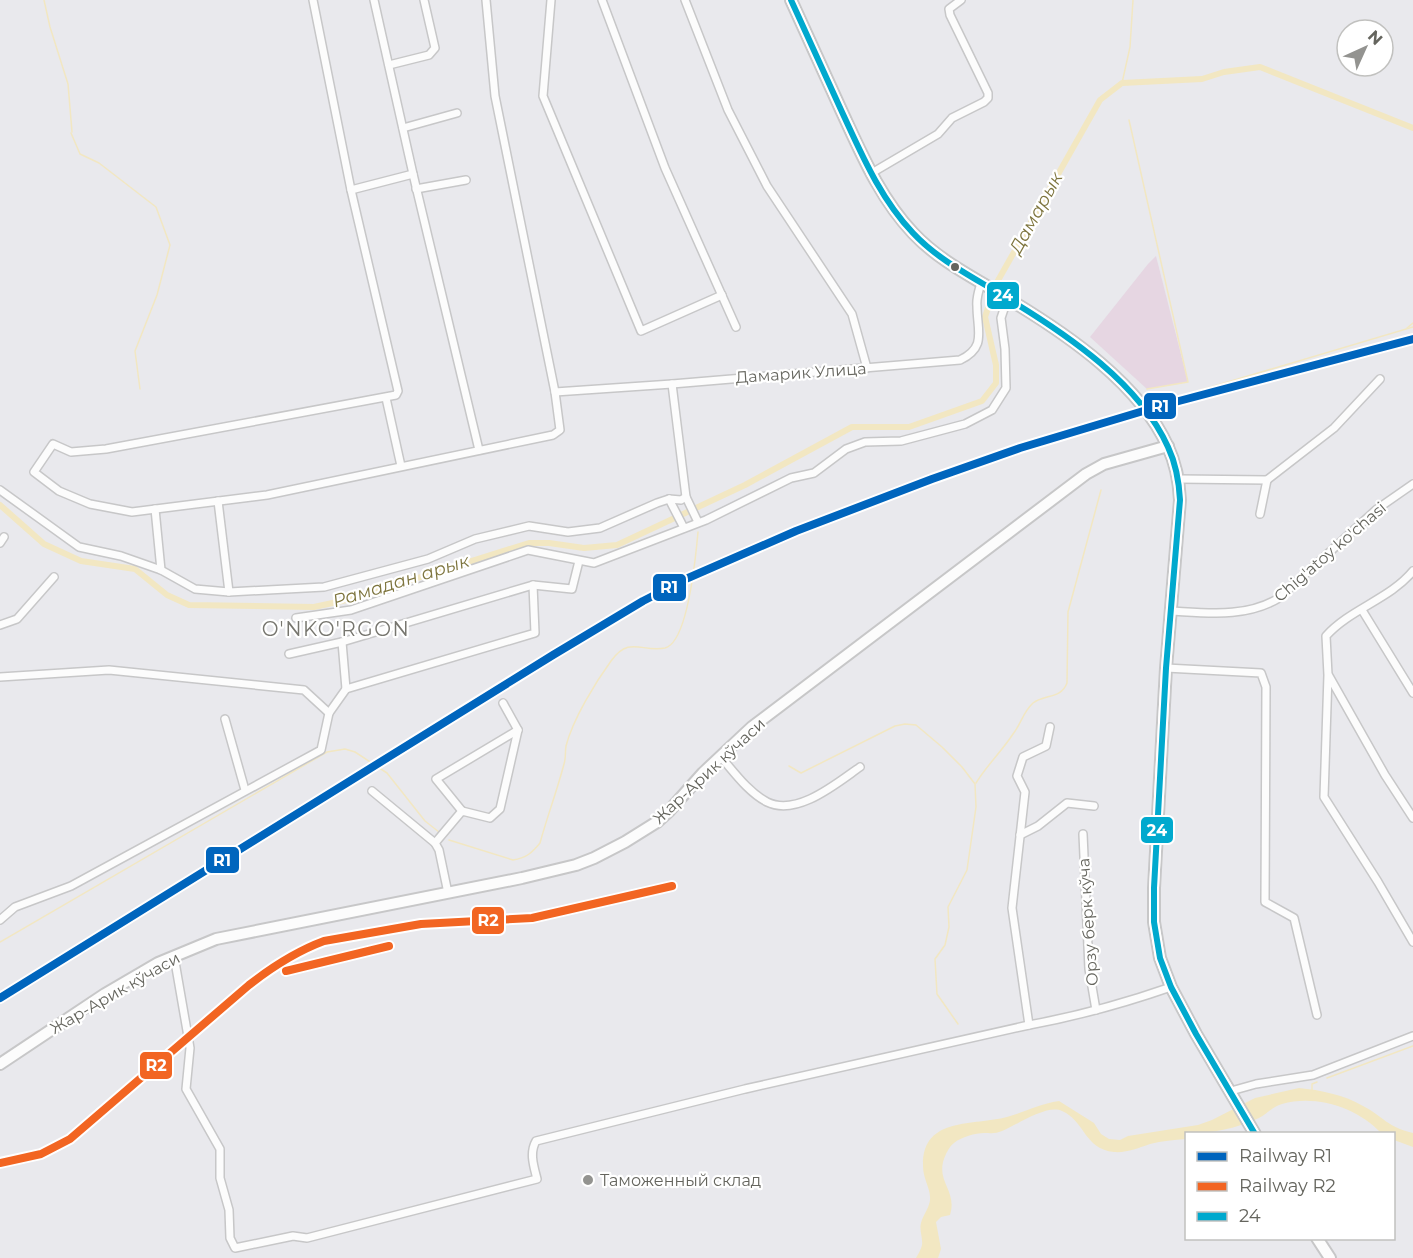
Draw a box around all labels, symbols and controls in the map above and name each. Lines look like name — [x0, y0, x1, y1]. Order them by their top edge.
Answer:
north arrow — [1335, 18, 1395, 78]
text: N — [1364, 26, 1387, 49]
water label: Дамарык — [1004, 168, 1068, 259]
unlabelled marker — [949, 261, 961, 273]
line badge: 24 — [986, 281, 1020, 310]
text: 24 — [993, 286, 1013, 305]
street label: Дамарик Улица — [735, 359, 867, 387]
line badge: R1 — [1143, 392, 1177, 420]
text: R1 — [1151, 397, 1169, 416]
street label: Chig'atoy ko'chasi — [1270, 498, 1390, 606]
water label: Рамадан арык — [330, 550, 473, 612]
line badge: R1 — [652, 573, 687, 602]
text: R1 — [660, 578, 678, 597]
district label: O'NKO'RGON — [262, 617, 410, 641]
street label: Жар-Арик кўчаси — [649, 714, 769, 828]
line badge: 24 — [1140, 816, 1174, 844]
text: 24 — [1147, 821, 1167, 840]
line badge: R1 — [205, 846, 240, 874]
text: R1 — [213, 851, 231, 870]
street label: Орзу берк кўча — [1074, 858, 1102, 986]
line badge: R2 — [471, 906, 505, 935]
text: R2 — [477, 911, 499, 930]
street label: Жар-Арик кўчаси — [47, 948, 183, 1038]
line badge: R2 — [139, 1051, 173, 1080]
text: R2 — [145, 1056, 167, 1075]
legend — [1185, 1132, 1395, 1240]
text: Railway R1 — [1239, 1145, 1332, 1167]
place label: Таможенный склад — [600, 1171, 761, 1190]
marker: Таможенный склад — [581, 1173, 595, 1187]
text: Railway R2 — [1239, 1175, 1336, 1197]
text: 24 — [1239, 1205, 1261, 1227]

